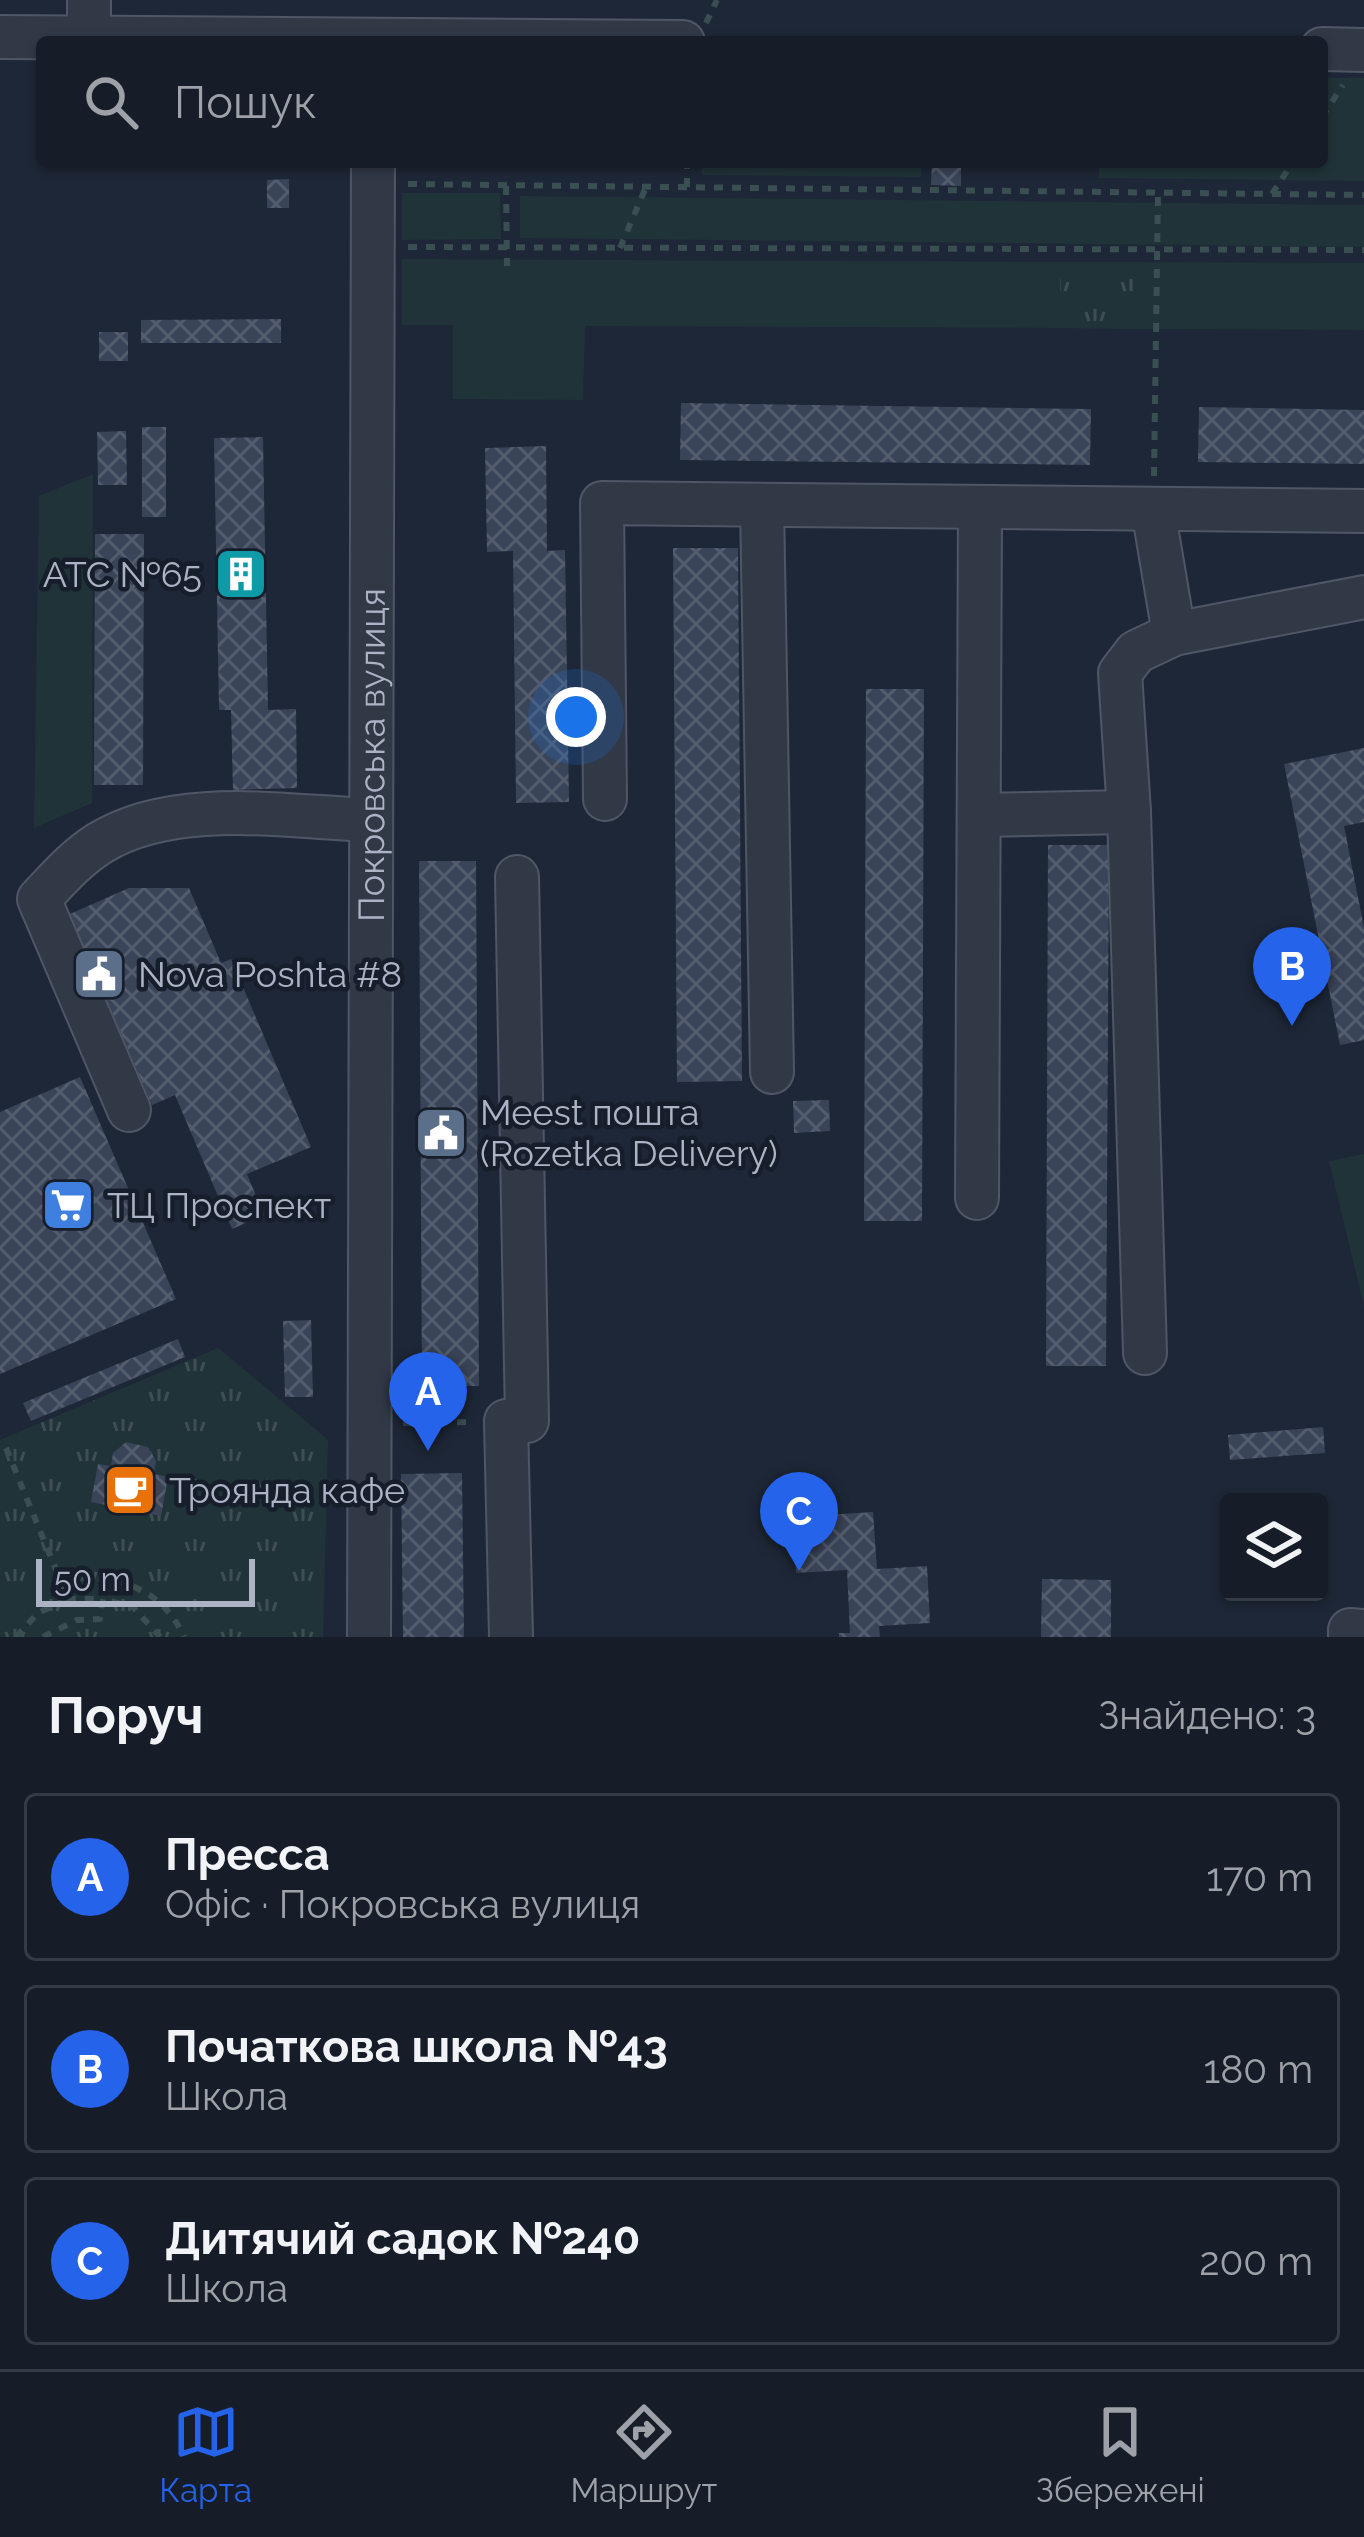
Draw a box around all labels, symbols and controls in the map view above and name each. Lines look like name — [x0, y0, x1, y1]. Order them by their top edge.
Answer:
search box — [36, 36, 1328, 168]
icon: search — [78, 69, 144, 135]
text: Пошук — [174, 76, 317, 129]
building icon: АТС №65 — [213, 546, 269, 602]
place label: АТС №65 — [43, 553, 202, 595]
street label: Покровська вулиця — [350, 588, 393, 922]
your location — [546, 687, 606, 747]
pin: B — [1253, 927, 1331, 1026]
public building icon: Nova Poshta #8 — [71, 946, 127, 1002]
place label: Nova Poshta #8 — [138, 953, 402, 995]
place label: Meest пошта (Rozetka Delivery) — [480, 1091, 778, 1174]
public building icon: Meest пошта (Rozetka Delivery) — [413, 1105, 469, 1161]
supermarket icon: ТЦ Проспект — [40, 1177, 96, 1233]
place label: ТЦ Проспект — [107, 1184, 331, 1226]
pin: A — [389, 1352, 467, 1451]
cafe icon: Троянда кафе — [102, 1462, 158, 1518]
place label: Троянда кафе — [169, 1469, 405, 1511]
pin: C — [760, 1472, 838, 1571]
map controls — [1220, 1493, 1328, 1601]
button: layers — [1220, 1493, 1328, 1601]
scale bar — [36, 1553, 255, 1606]
text: 50 m — [54, 1560, 131, 1599]
text: Поруч — [48, 1685, 203, 1745]
text: Знайдено: 3 — [1098, 1692, 1316, 1738]
text: Пресса — [165, 1828, 330, 1881]
text: A — [77, 1854, 103, 1900]
text: 170 m — [1206, 1854, 1313, 1900]
text: Офіс · Покровська вулиця — [165, 1881, 640, 1927]
text: Початкова школа №43 — [165, 2020, 668, 2073]
text: B — [77, 2046, 103, 2092]
text: 180 m — [1204, 2046, 1313, 2092]
text: Школа — [165, 2073, 288, 2119]
text: Дитячий садок №240 — [165, 2212, 640, 2265]
text: C — [77, 2238, 103, 2284]
text: 200 m — [1199, 2238, 1313, 2284]
text: Школа — [165, 2265, 288, 2311]
tab: Карта — [159, 2399, 252, 2510]
tab: Маршрут — [571, 2399, 717, 2510]
tab: Збережені — [1036, 2399, 1205, 2510]

